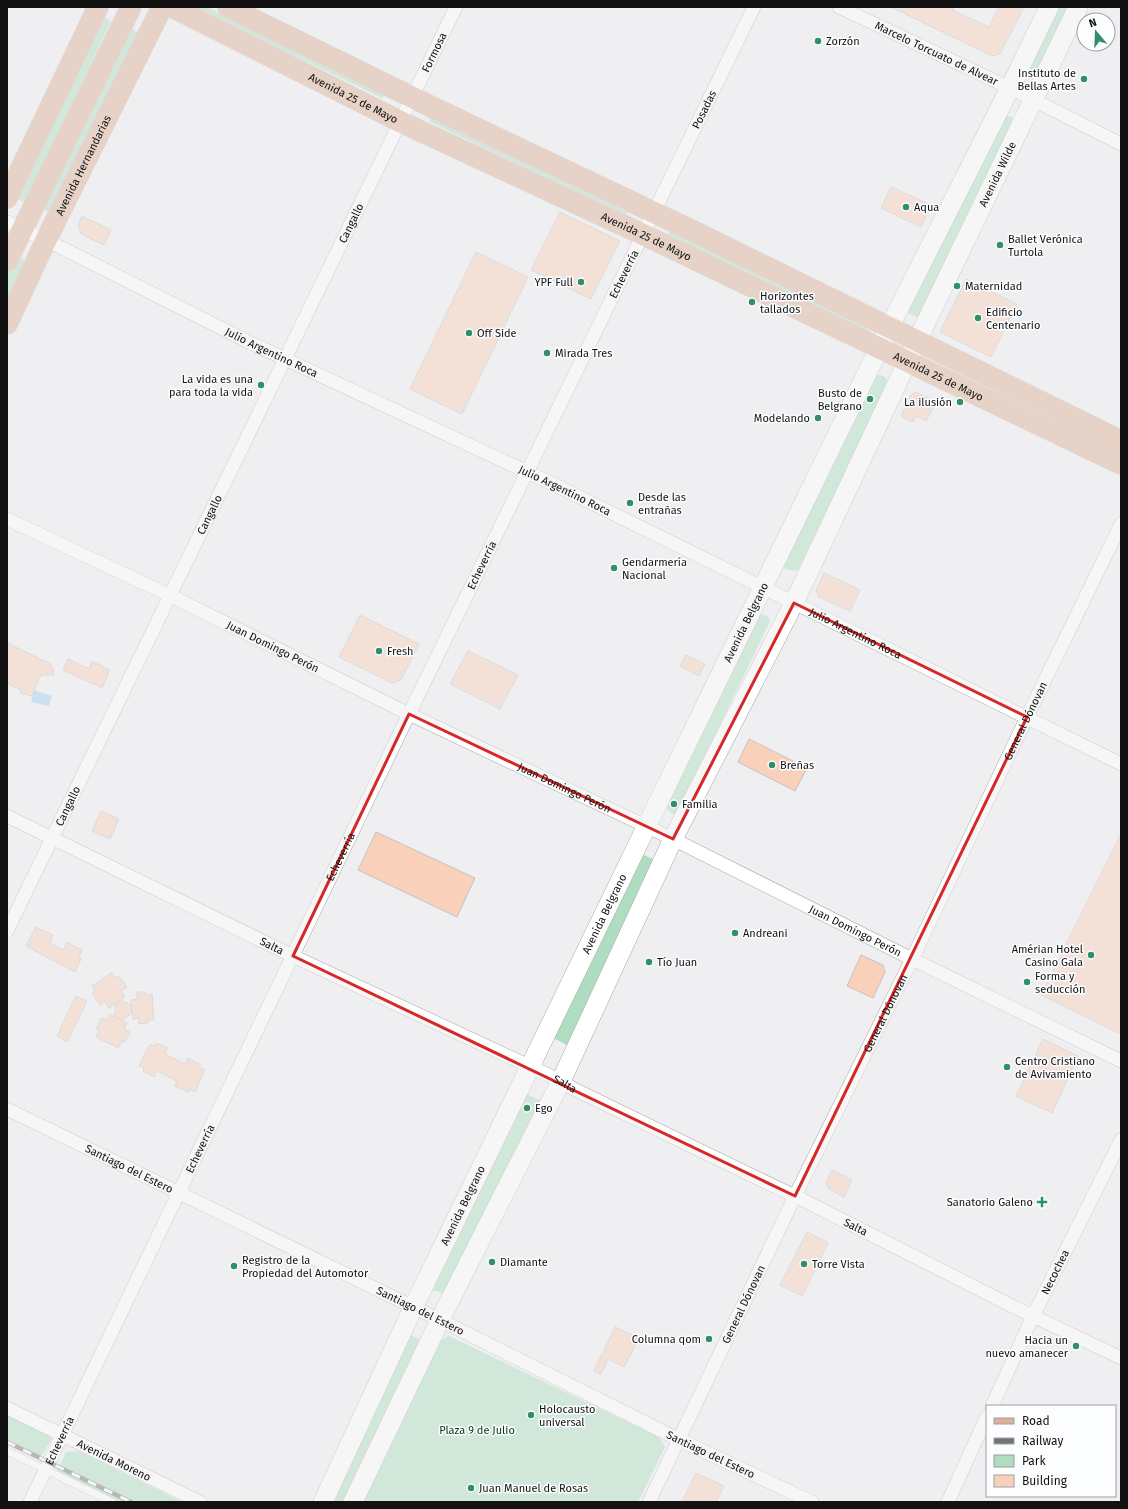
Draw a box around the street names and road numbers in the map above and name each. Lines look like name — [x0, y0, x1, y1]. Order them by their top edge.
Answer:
street label: Marcelo Torcuato de Alvear — [873, 19, 1001, 89]
street label: Formosa — [419, 30, 450, 74]
street label: Avenida 25 de Mayo — [306, 71, 400, 126]
street label: Posadas — [690, 88, 719, 131]
street label: Avenida Hernandarias — [53, 113, 114, 218]
street label: Avenida Wilde — [977, 140, 1019, 209]
street label: Cangallo — [336, 201, 367, 245]
street label: Avenida 25 de Mayo — [599, 210, 693, 264]
street label: Echeverría — [607, 248, 641, 301]
street label: Julio Argentino Roca — [223, 325, 320, 380]
street label: Avenida 25 de Mayo — [891, 350, 985, 404]
street label: Julio Argentino Roca — [516, 463, 613, 518]
street label: Cangallo — [195, 493, 225, 537]
street label: Echeverría — [465, 539, 499, 592]
street label: Avenida Belgrano — [721, 581, 771, 665]
street label: Julio Argentino Roca — [807, 605, 903, 662]
street label: Juan Domingo Perón — [224, 619, 321, 675]
street label: General Dónovan — [1001, 680, 1050, 762]
street label: Juan Domingo Perón — [516, 761, 613, 816]
street label: Cangallo — [53, 784, 83, 828]
street label: Echeverría — [324, 831, 358, 883]
street label: Avenida Belgrano — [580, 872, 630, 956]
street label: Juan Domingo Perón — [807, 902, 903, 960]
street label: Salta — [258, 935, 286, 957]
street label: General Dónovan — [861, 972, 910, 1054]
street label: Salta — [551, 1072, 579, 1096]
street label: Echeverría — [183, 1123, 218, 1175]
street label: Santiago del Estero — [83, 1142, 175, 1196]
street label: Avenida Belgrano — [438, 1163, 488, 1248]
street label: Salta — [841, 1216, 870, 1239]
street label: Necochea — [1039, 1248, 1072, 1297]
street label: General Dónovan — [720, 1263, 768, 1346]
street label: Santiago del Estero — [374, 1284, 466, 1338]
street label: Echeverría — [43, 1415, 77, 1467]
street label: Santiago del Estero — [664, 1428, 757, 1481]
street label: Avenida Moreno — [75, 1437, 153, 1484]

